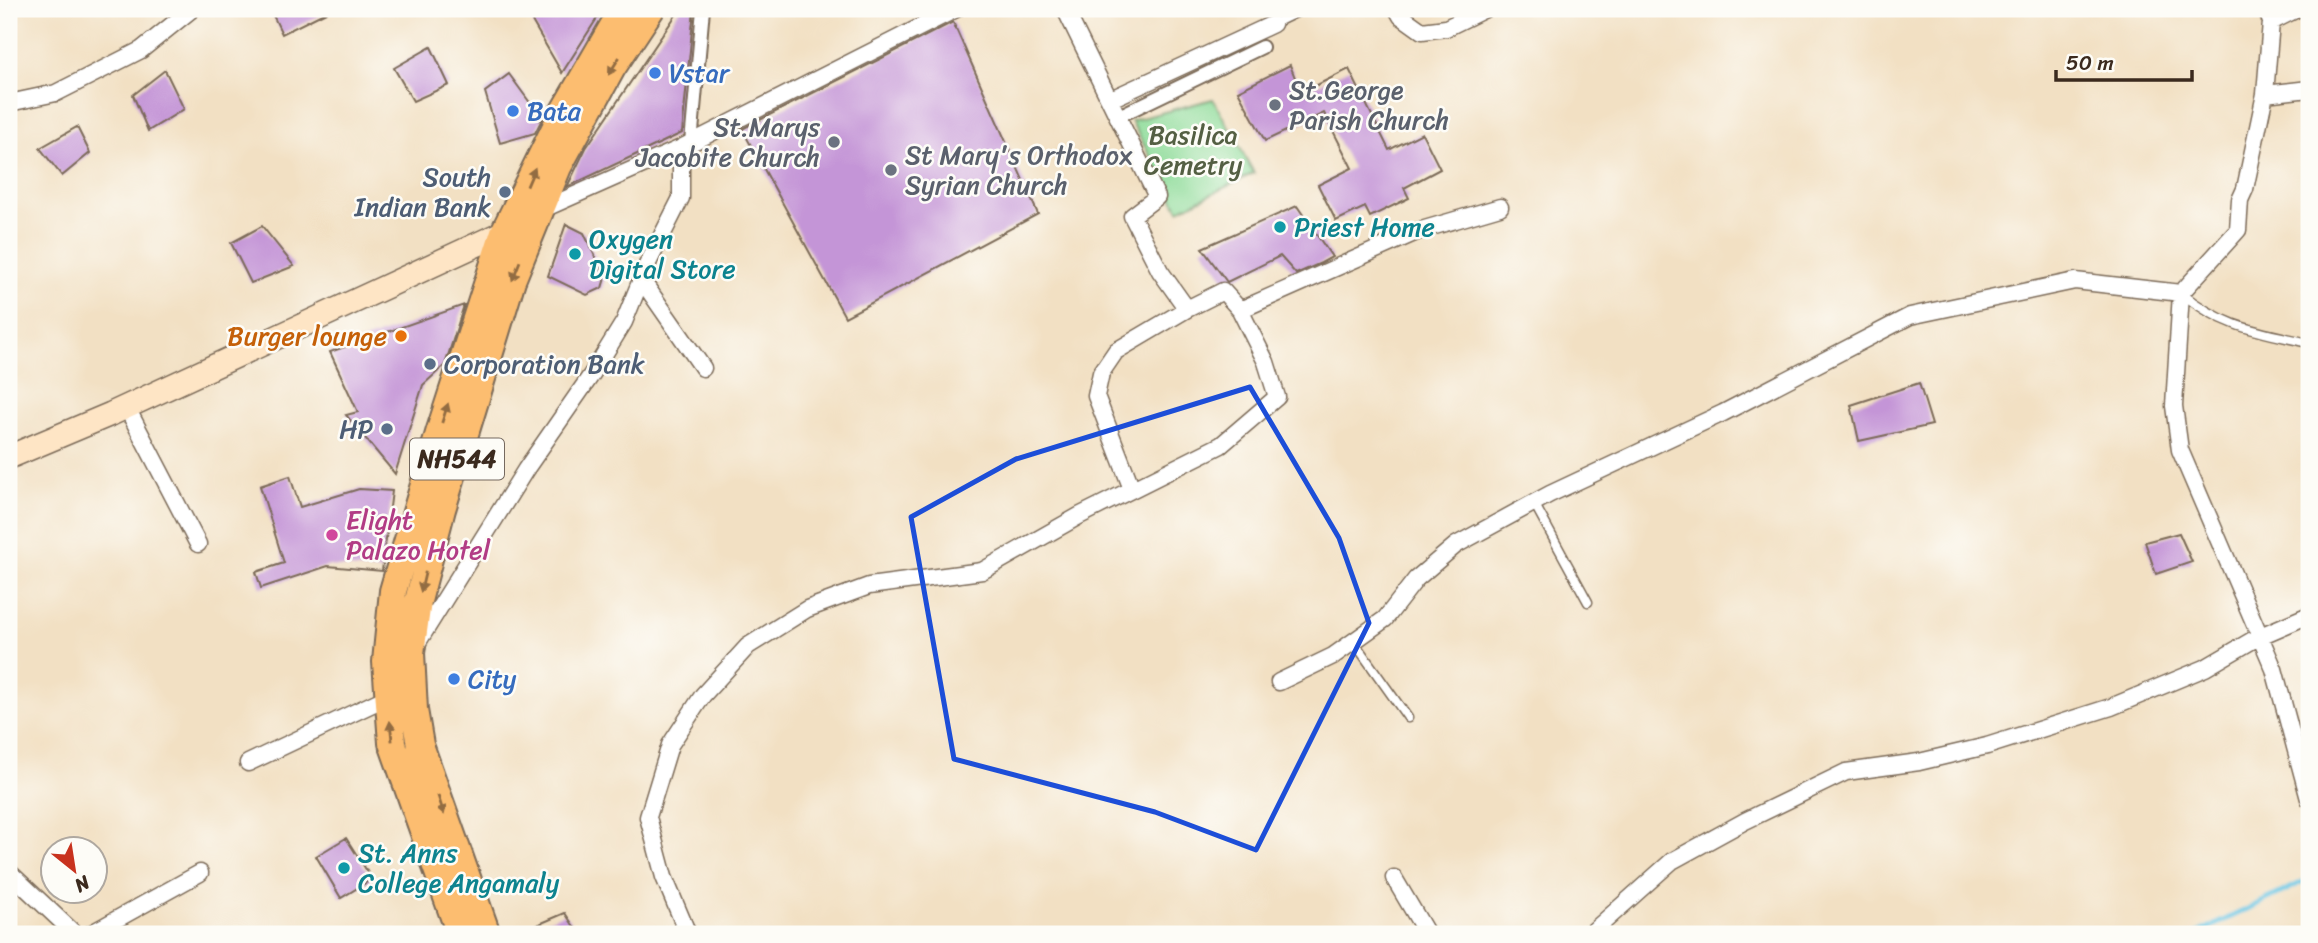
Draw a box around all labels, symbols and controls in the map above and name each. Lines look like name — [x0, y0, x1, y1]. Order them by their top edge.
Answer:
scale bar — [2056, 38, 2192, 82]
text: 50 m — [2066, 44, 2114, 82]
place label: Vstar — [669, 50, 731, 96]
one-way arrow — [607, 56, 620, 75]
marker: Vstar — [647, 65, 663, 81]
place label: St.George Parish Church — [1289, 67, 1449, 143]
place label: Bata — [527, 88, 582, 134]
marker: St.George Parish Church — [1267, 97, 1283, 113]
marker: Bata — [505, 103, 521, 119]
place label: St.Marys Jacobite Church — [635, 104, 821, 180]
park label: Basilica Cemetry — [1144, 112, 1243, 188]
place label: St Mary's Orthodox Syrian Church — [905, 132, 1133, 208]
marker: St.Marys Jacobite Church — [826, 134, 842, 150]
place label: South Indian Bank — [354, 154, 491, 230]
marker: St Mary's Orthodox Syrian Church — [883, 162, 899, 178]
one-way arrow — [526, 166, 537, 187]
marker: South Indian Bank — [497, 184, 513, 200]
place label: Priest Home — [1294, 204, 1435, 250]
place label: Oxygen Digital Store — [589, 216, 736, 292]
marker: Priest Home — [1272, 219, 1288, 235]
marker: Oxygen Digital Store — [567, 246, 583, 262]
one-way arrow — [510, 260, 521, 281]
place label: Burger lounge — [227, 313, 387, 359]
marker: Burger lounge — [393, 328, 409, 344]
place label: Corporation Bank — [444, 341, 645, 387]
marker: Corporation Bank — [422, 356, 438, 372]
one-way arrow — [440, 403, 451, 424]
place label: HP — [339, 406, 373, 452]
marker: HP — [379, 421, 395, 437]
road number: NH544 — [410, 438, 504, 480]
place label: Elight Palazo Hotel — [346, 497, 491, 573]
marker: Elight Palazo Hotel — [324, 527, 340, 543]
one-way arrow — [417, 572, 428, 594]
place label: City — [468, 656, 517, 702]
marker: City — [446, 671, 462, 687]
one-way arrow — [385, 720, 396, 742]
one-way arrow — [436, 794, 447, 815]
place label: St. Anns College Angamaly — [358, 830, 560, 906]
north arrow — [38, 834, 108, 904]
marker: St. Anns College Angamaly — [336, 860, 352, 876]
text: N — [68, 866, 97, 902]

